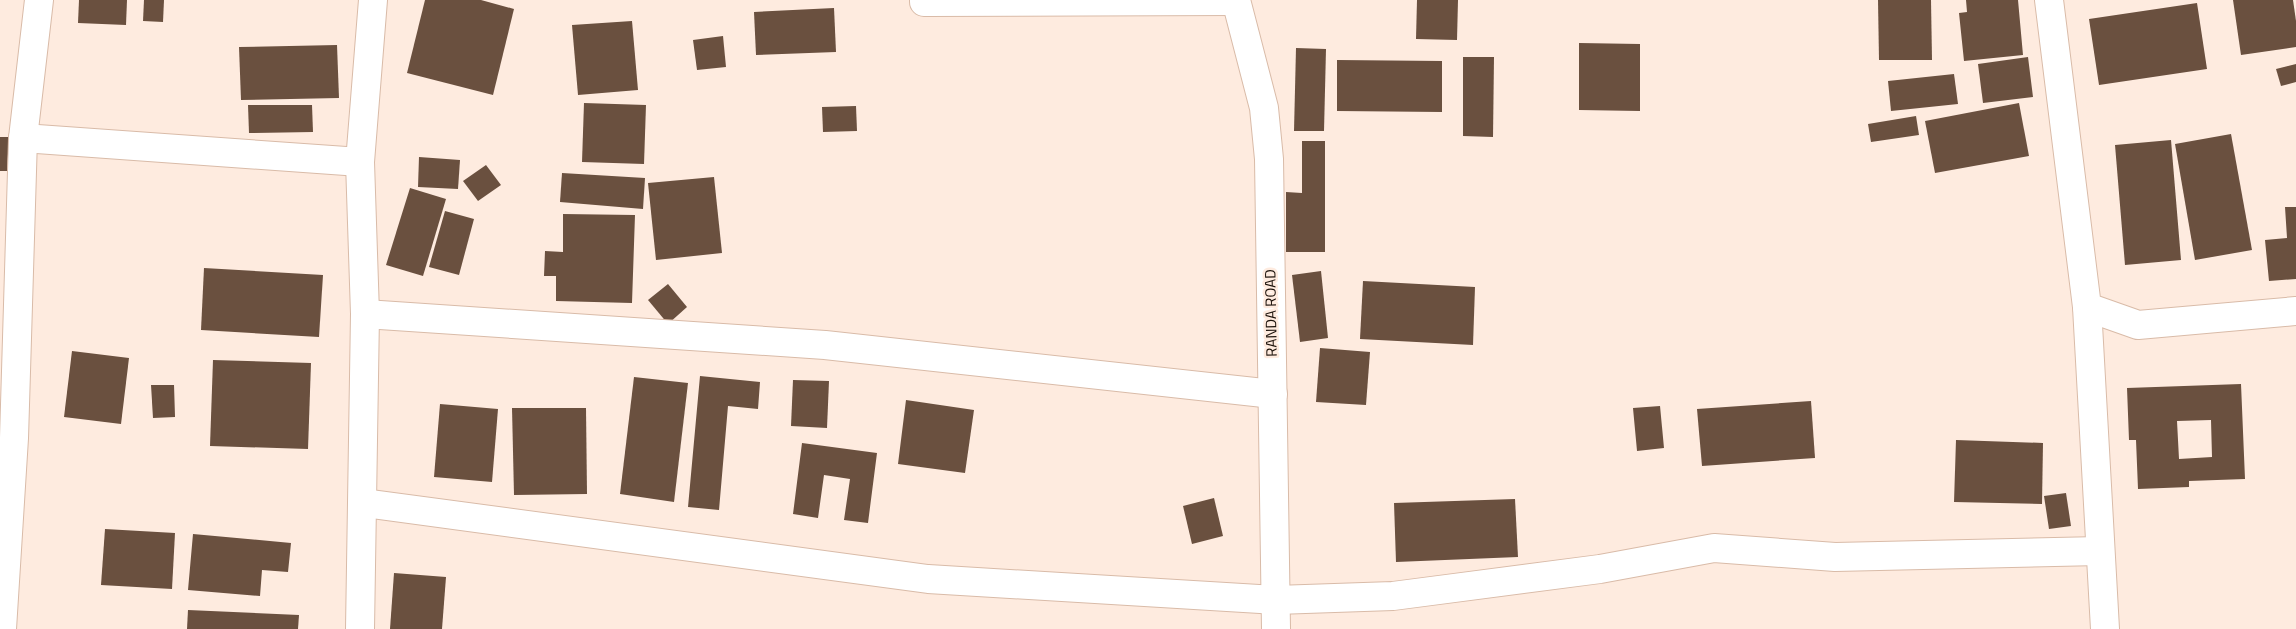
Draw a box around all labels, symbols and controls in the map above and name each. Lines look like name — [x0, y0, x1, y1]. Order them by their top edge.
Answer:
street label: RANDA ROAD — [1258, 269, 1283, 357]

